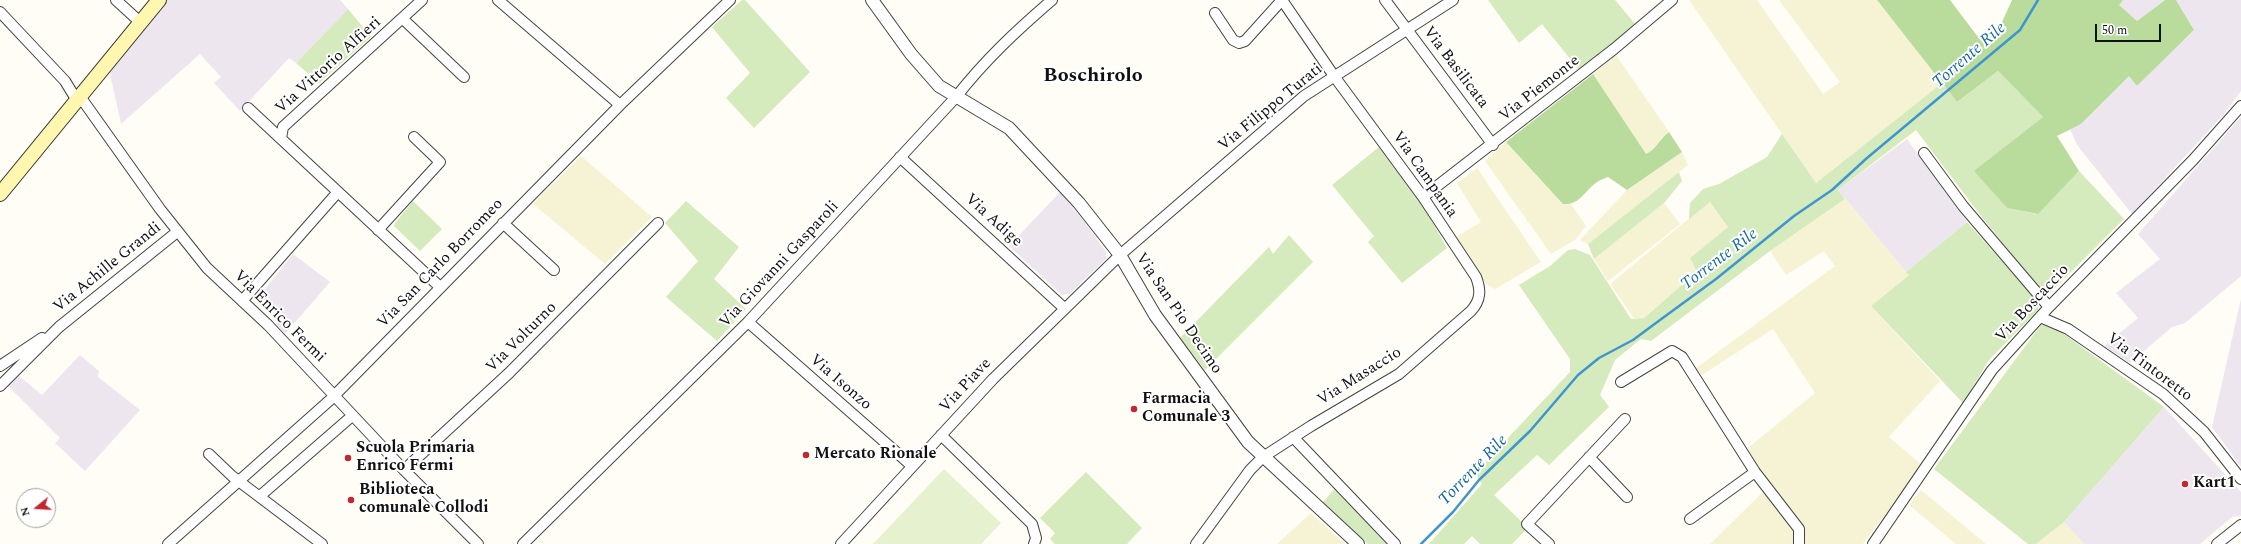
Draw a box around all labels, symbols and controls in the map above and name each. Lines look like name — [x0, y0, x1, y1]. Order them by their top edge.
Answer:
street label: Via Vittorio Alfieri — [272, 13, 386, 119]
scale bar — [2097, 16, 2163, 42]
water label: Torrente Rile — [1929, 19, 2011, 93]
text: 50 m — [2102, 21, 2127, 40]
street label: Via Basilicata — [1418, 23, 1492, 113]
street label: Via Piemonte — [1496, 52, 1584, 126]
street label: Via Filippo Turati — [1215, 60, 1327, 156]
district label: Boschirolo — [1043, 65, 1143, 89]
street label: Via Campania — [1387, 128, 1461, 222]
street label: Via Adige — [960, 190, 1026, 252]
street label: Via San Carlo Borromeo — [374, 195, 508, 333]
street label: Via Giovanni Gasparoli — [716, 198, 844, 332]
street label: Via Achille Grandi — [50, 219, 166, 317]
water label: Torrente Rile — [1678, 225, 1762, 295]
street label: Via San Pio Decimo — [1130, 250, 1226, 378]
street label: Via Boscaccio — [1992, 261, 2074, 347]
street label: Via Enrico Fermi — [229, 267, 329, 367]
street label: Via Volturno — [483, 299, 561, 377]
street label: Via Tintoretto — [2102, 330, 2196, 406]
street label: Via Masaccio — [1314, 344, 1406, 410]
street label: Via Isonzo — [805, 351, 875, 415]
street label: Via Piave — [936, 355, 996, 417]
place label: Farmacia Comunale 3 — [1142, 390, 1230, 428]
marker: Farmacia Comunale 3 — [1129, 404, 1139, 414]
water label: Torrente Rile — [1435, 431, 1513, 511]
place label: Scuola Primaria Enrico Fermi — [356, 439, 475, 477]
place label: Mercato Rionale — [814, 445, 936, 465]
marker: Mercato Rionale — [801, 450, 811, 460]
marker: Scuola Primaria Enrico Fermi — [343, 453, 353, 463]
place label: Kart1 — [2193, 474, 2235, 494]
marker: Kart1 — [2180, 479, 2190, 489]
place label: Biblioteca comunale Collodi — [359, 481, 489, 519]
north arrow — [16, 488, 56, 528]
marker: Biblioteca comunale Collodi — [346, 495, 356, 505]
text: N — [16, 505, 35, 518]

